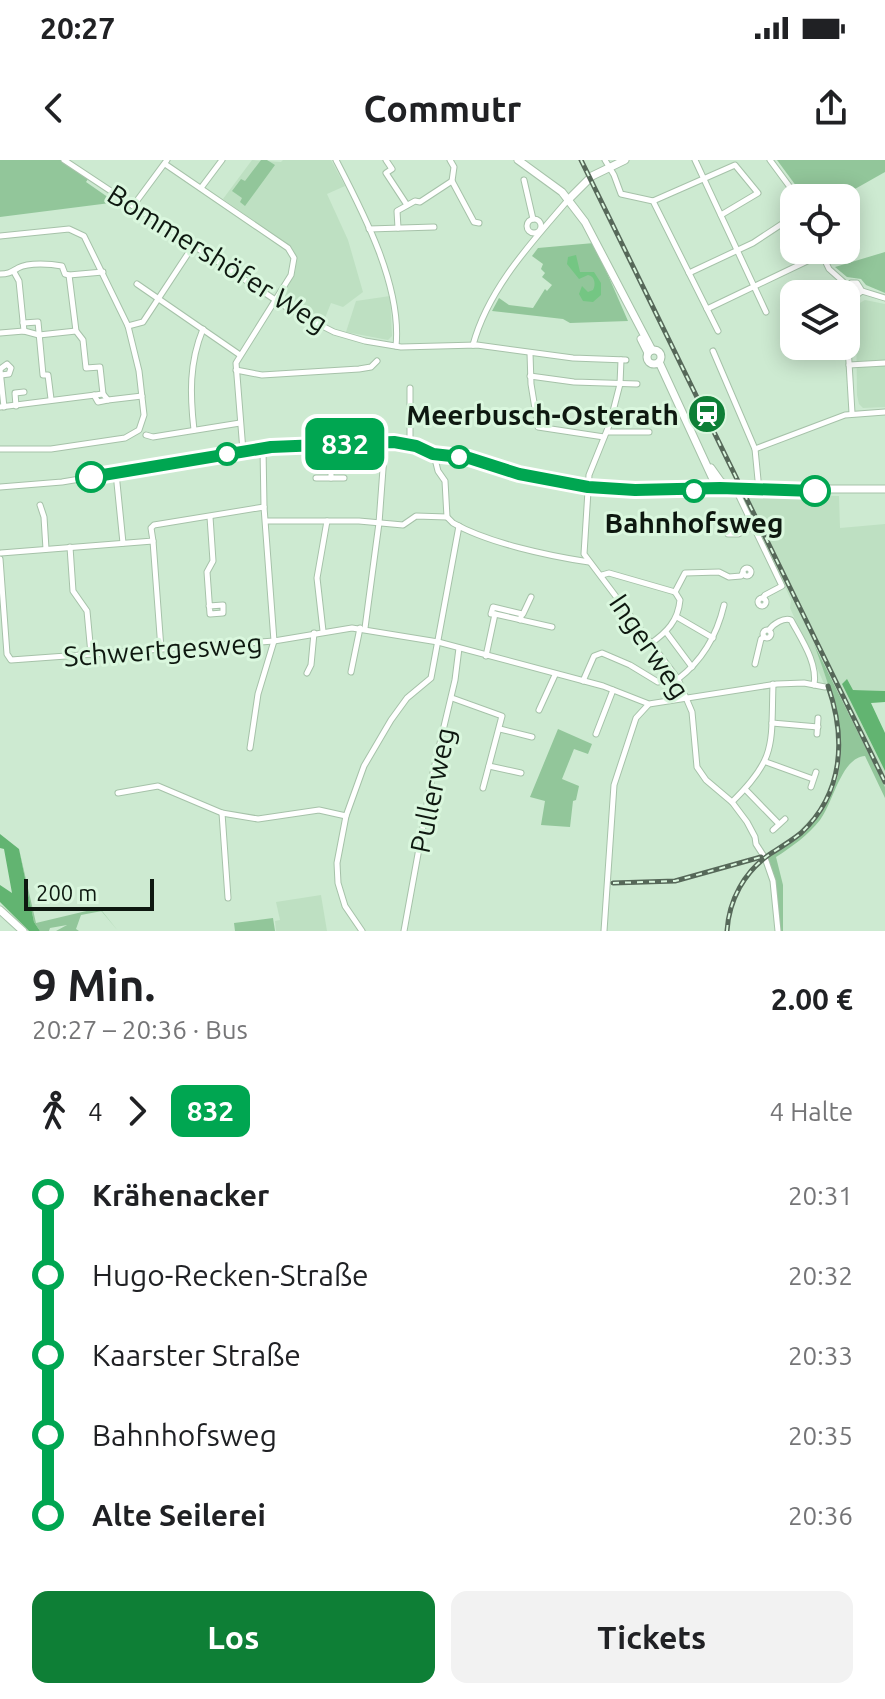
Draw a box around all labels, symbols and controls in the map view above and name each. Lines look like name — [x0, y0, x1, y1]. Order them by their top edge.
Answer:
text: 20:27 — [40, 11, 115, 45]
icon: back — [32, 86, 76, 130]
icon: share — [809, 86, 853, 130]
text: Commutr — [364, 88, 521, 129]
street label: Bommershöfer Weg — [102, 178, 334, 338]
map controls — [780, 184, 860, 360]
button: locate — [780, 184, 860, 264]
button: layers — [780, 280, 860, 360]
station icon: Meerbusch-Osterath — [686, 393, 728, 435]
place label: Meerbusch-Osterath — [406, 399, 679, 430]
line badge: 832 — [299, 418, 391, 470]
text: 832 — [321, 428, 369, 459]
unlabelled marker — [216, 443, 238, 465]
unlabelled marker — [448, 446, 470, 468]
unlabelled marker — [76, 462, 106, 492]
unlabelled marker — [800, 476, 830, 506]
marker: Bahnhofsweg — [683, 480, 705, 502]
place label: Bahnhofsweg — [605, 507, 783, 538]
street label: Ingerweg — [604, 588, 696, 704]
street label: Schwertgesweg — [62, 627, 264, 671]
street label: Pullerweg — [404, 725, 460, 855]
scale bar — [24, 875, 154, 911]
text: 200 m — [36, 880, 97, 905]
text: 9 Min. — [32, 960, 155, 1009]
text: 2.00 € — [771, 982, 853, 1016]
text: 20:27 – 20:36 · Bus — [32, 1015, 248, 1044]
icon: walk — [32, 1089, 76, 1133]
icon: forward — [115, 1089, 159, 1133]
text: 832 — [187, 1095, 234, 1126]
text: 4 — [88, 1097, 103, 1126]
text: 4 Halte — [770, 1097, 853, 1126]
text: Krähenacker — [92, 1178, 269, 1212]
text: 20:31 — [788, 1181, 853, 1210]
text: Hugo-Recken-Straße — [92, 1258, 369, 1292]
text: 20:32 — [788, 1261, 853, 1290]
text: Kaarster Straße — [92, 1338, 301, 1372]
text: 20:33 — [788, 1341, 853, 1370]
text: Bahnhofsweg — [92, 1418, 277, 1452]
text: 20:35 — [788, 1421, 853, 1450]
text: Alte Seilerei — [92, 1498, 266, 1532]
text: 20:36 — [788, 1501, 853, 1530]
button: Los — [32, 1591, 435, 1683]
button: Tickets — [451, 1591, 853, 1683]

